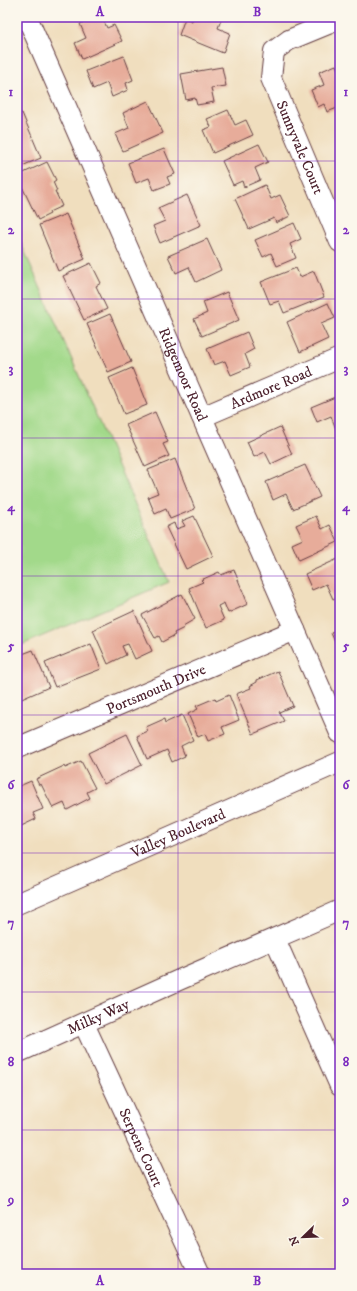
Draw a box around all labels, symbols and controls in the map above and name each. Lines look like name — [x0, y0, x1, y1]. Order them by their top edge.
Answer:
text: A — [95, 4, 105, 20]
text: B — [253, 4, 261, 20]
text: 1 — [9, 84, 14, 100]
text: 1 — [344, 84, 349, 100]
street label: Sunnyvale Court — [272, 98, 328, 197]
text: 2 — [8, 222, 15, 238]
text: 2 — [343, 222, 350, 238]
street label: Ridgemoor Road — [154, 324, 212, 425]
text: 3 — [9, 361, 14, 377]
street label: Ardmore Road — [227, 361, 315, 413]
text: 3 — [344, 361, 349, 377]
text: 4 — [6, 499, 15, 516]
text: 4 — [341, 499, 350, 516]
text: 5 — [7, 638, 15, 654]
text: 5 — [342, 638, 350, 654]
street label: Portsmouth Drive — [103, 659, 209, 719]
text: 6 — [8, 777, 16, 793]
text: 6 — [343, 777, 351, 793]
street label: Valley Boulevard — [127, 804, 229, 863]
text: 7 — [8, 915, 15, 931]
text: 7 — [343, 915, 350, 931]
street label: Milky Way — [64, 994, 133, 1039]
text: 8 — [8, 1054, 15, 1070]
text: 8 — [343, 1054, 350, 1070]
street label: Serpens Court — [115, 1105, 168, 1190]
text: 9 — [7, 1192, 14, 1208]
text: 9 — [342, 1192, 349, 1208]
north arrow — [283, 1217, 323, 1257]
text: N — [287, 1234, 303, 1247]
text: A — [95, 1273, 105, 1289]
text: B — [253, 1273, 261, 1289]

